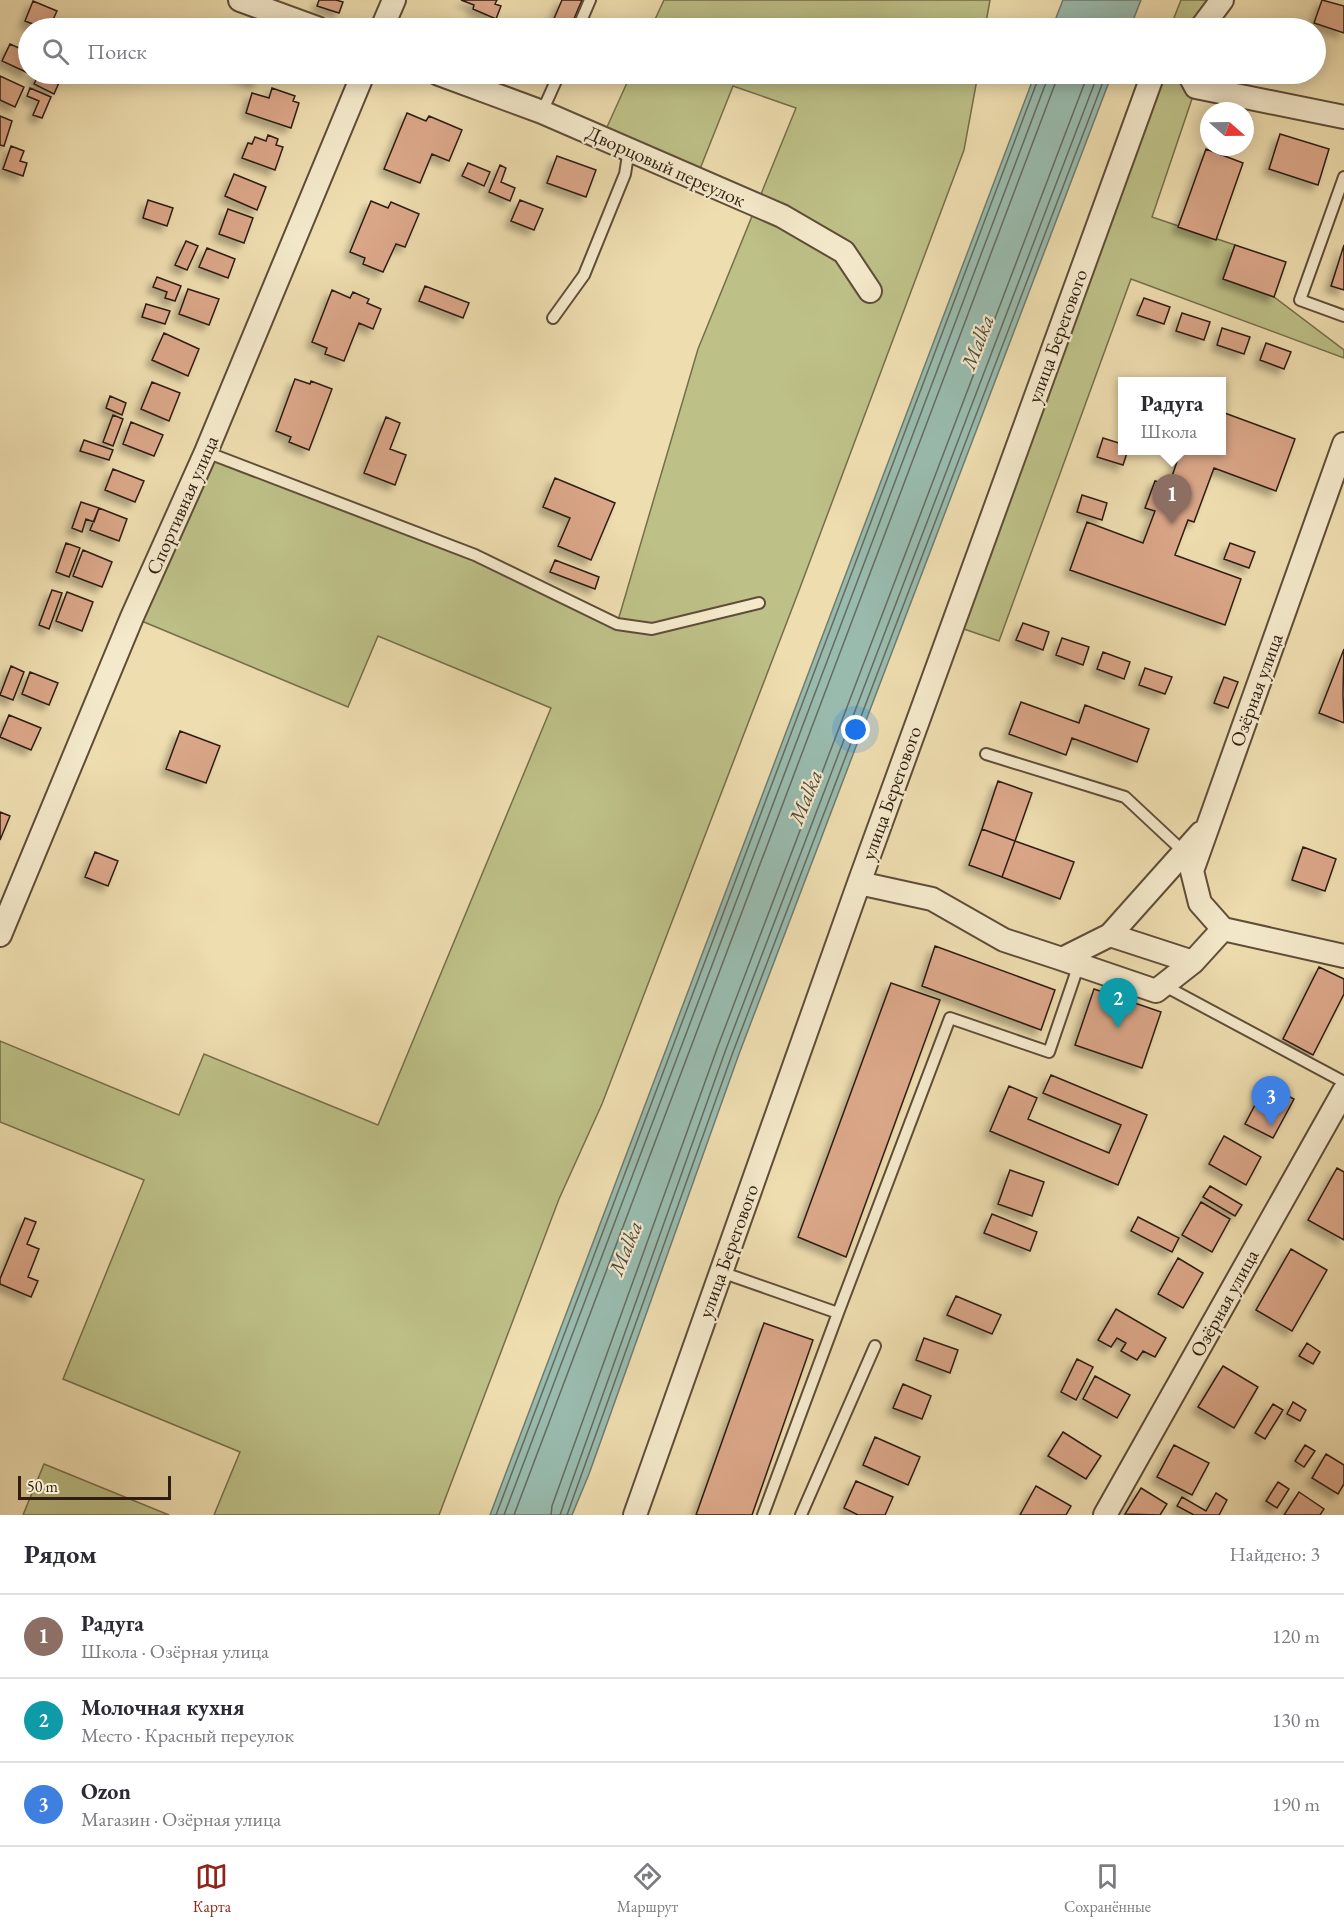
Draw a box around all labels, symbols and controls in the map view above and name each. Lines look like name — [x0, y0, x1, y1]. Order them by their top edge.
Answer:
search box — [18, 18, 1326, 84]
icon: search — [39, 35, 72, 68]
text: Поиск — [87, 37, 147, 66]
north arrow — [1200, 102, 1254, 156]
street label: Дворцовый переулок — [582, 119, 750, 213]
street label: улица Берегового — [1021, 265, 1093, 407]
water label: Malka — [954, 311, 1000, 375]
popup — [1118, 377, 1226, 455]
text: Радуга — [1141, 389, 1204, 418]
text: Школа — [1141, 418, 1197, 444]
street label: Спортивная улица — [140, 431, 224, 579]
pin: 1 — [1152, 474, 1192, 524]
street label: Озёрная улица — [1223, 630, 1289, 750]
your location — [841, 715, 870, 744]
street label: улица Берегового — [855, 722, 927, 864]
water label: Malka — [781, 766, 828, 830]
pin: 2 — [1098, 978, 1138, 1028]
pin: 3 — [1252, 1076, 1290, 1126]
street label: улица Берегового — [692, 1180, 764, 1322]
water label: Malka — [601, 1217, 648, 1281]
street label: Озёрная улица — [1184, 1245, 1264, 1361]
scale bar — [18, 1473, 171, 1500]
text: 50 m — [27, 1476, 58, 1497]
text: Рядом — [24, 1537, 97, 1571]
text: Найдено: 3 — [1229, 1541, 1320, 1567]
text: Радуга — [81, 1609, 144, 1638]
text: 1 — [38, 1623, 49, 1649]
text: 120 m — [1272, 1623, 1320, 1649]
text: Школа · Озёрная улица — [81, 1638, 269, 1664]
text: Молочная кухня — [81, 1693, 244, 1722]
text: 2 — [38, 1707, 49, 1733]
text: 130 m — [1272, 1707, 1320, 1733]
text: Место · Красный переулок — [81, 1722, 294, 1748]
text: Ozon — [81, 1777, 131, 1806]
text: 3 — [38, 1791, 49, 1817]
text: 190 m — [1272, 1791, 1320, 1817]
text: Магазин · Озёрная улица — [81, 1806, 281, 1832]
tab: Карта — [193, 1860, 231, 1917]
tab: Маршрут — [617, 1860, 678, 1917]
tab: Сохранённые — [1064, 1860, 1151, 1917]

